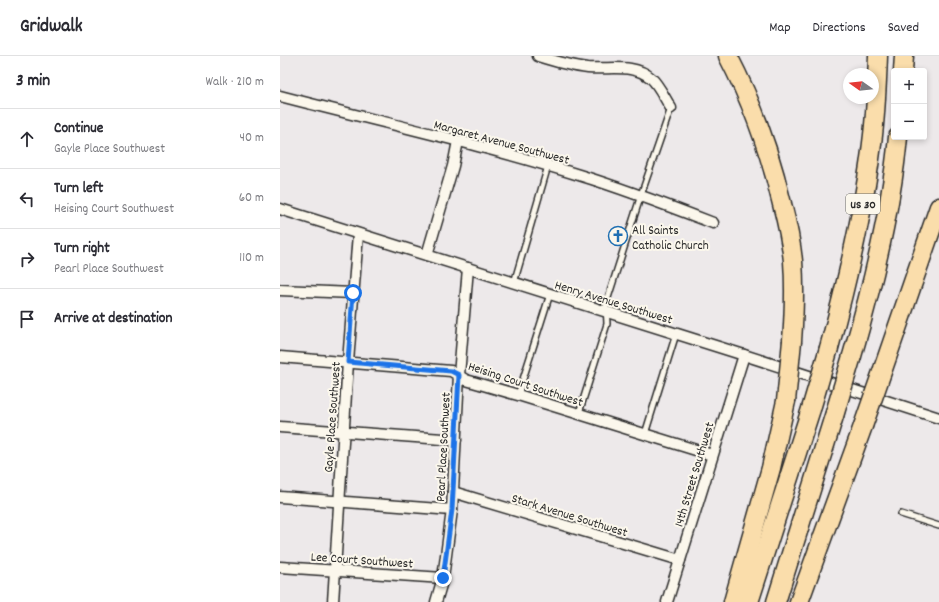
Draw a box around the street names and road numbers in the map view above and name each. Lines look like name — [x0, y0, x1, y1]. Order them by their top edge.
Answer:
street label: Margaret Avenue Southwest — [432, 116, 571, 171]
road number: US 30 — [846, 194, 880, 214]
street label: Henry Avenue Southwest — [552, 276, 675, 330]
street label: Heising Court Southwest — [465, 358, 585, 413]
street label: Gayle Place Southwest — [320, 361, 347, 473]
street label: Pearl Place Southwest — [432, 392, 457, 502]
street label: 14th Street Southwest — [670, 420, 720, 530]
street label: Stark Avenue Southwest — [509, 490, 630, 543]
street label: Lee Court Southwest — [310, 548, 414, 575]

